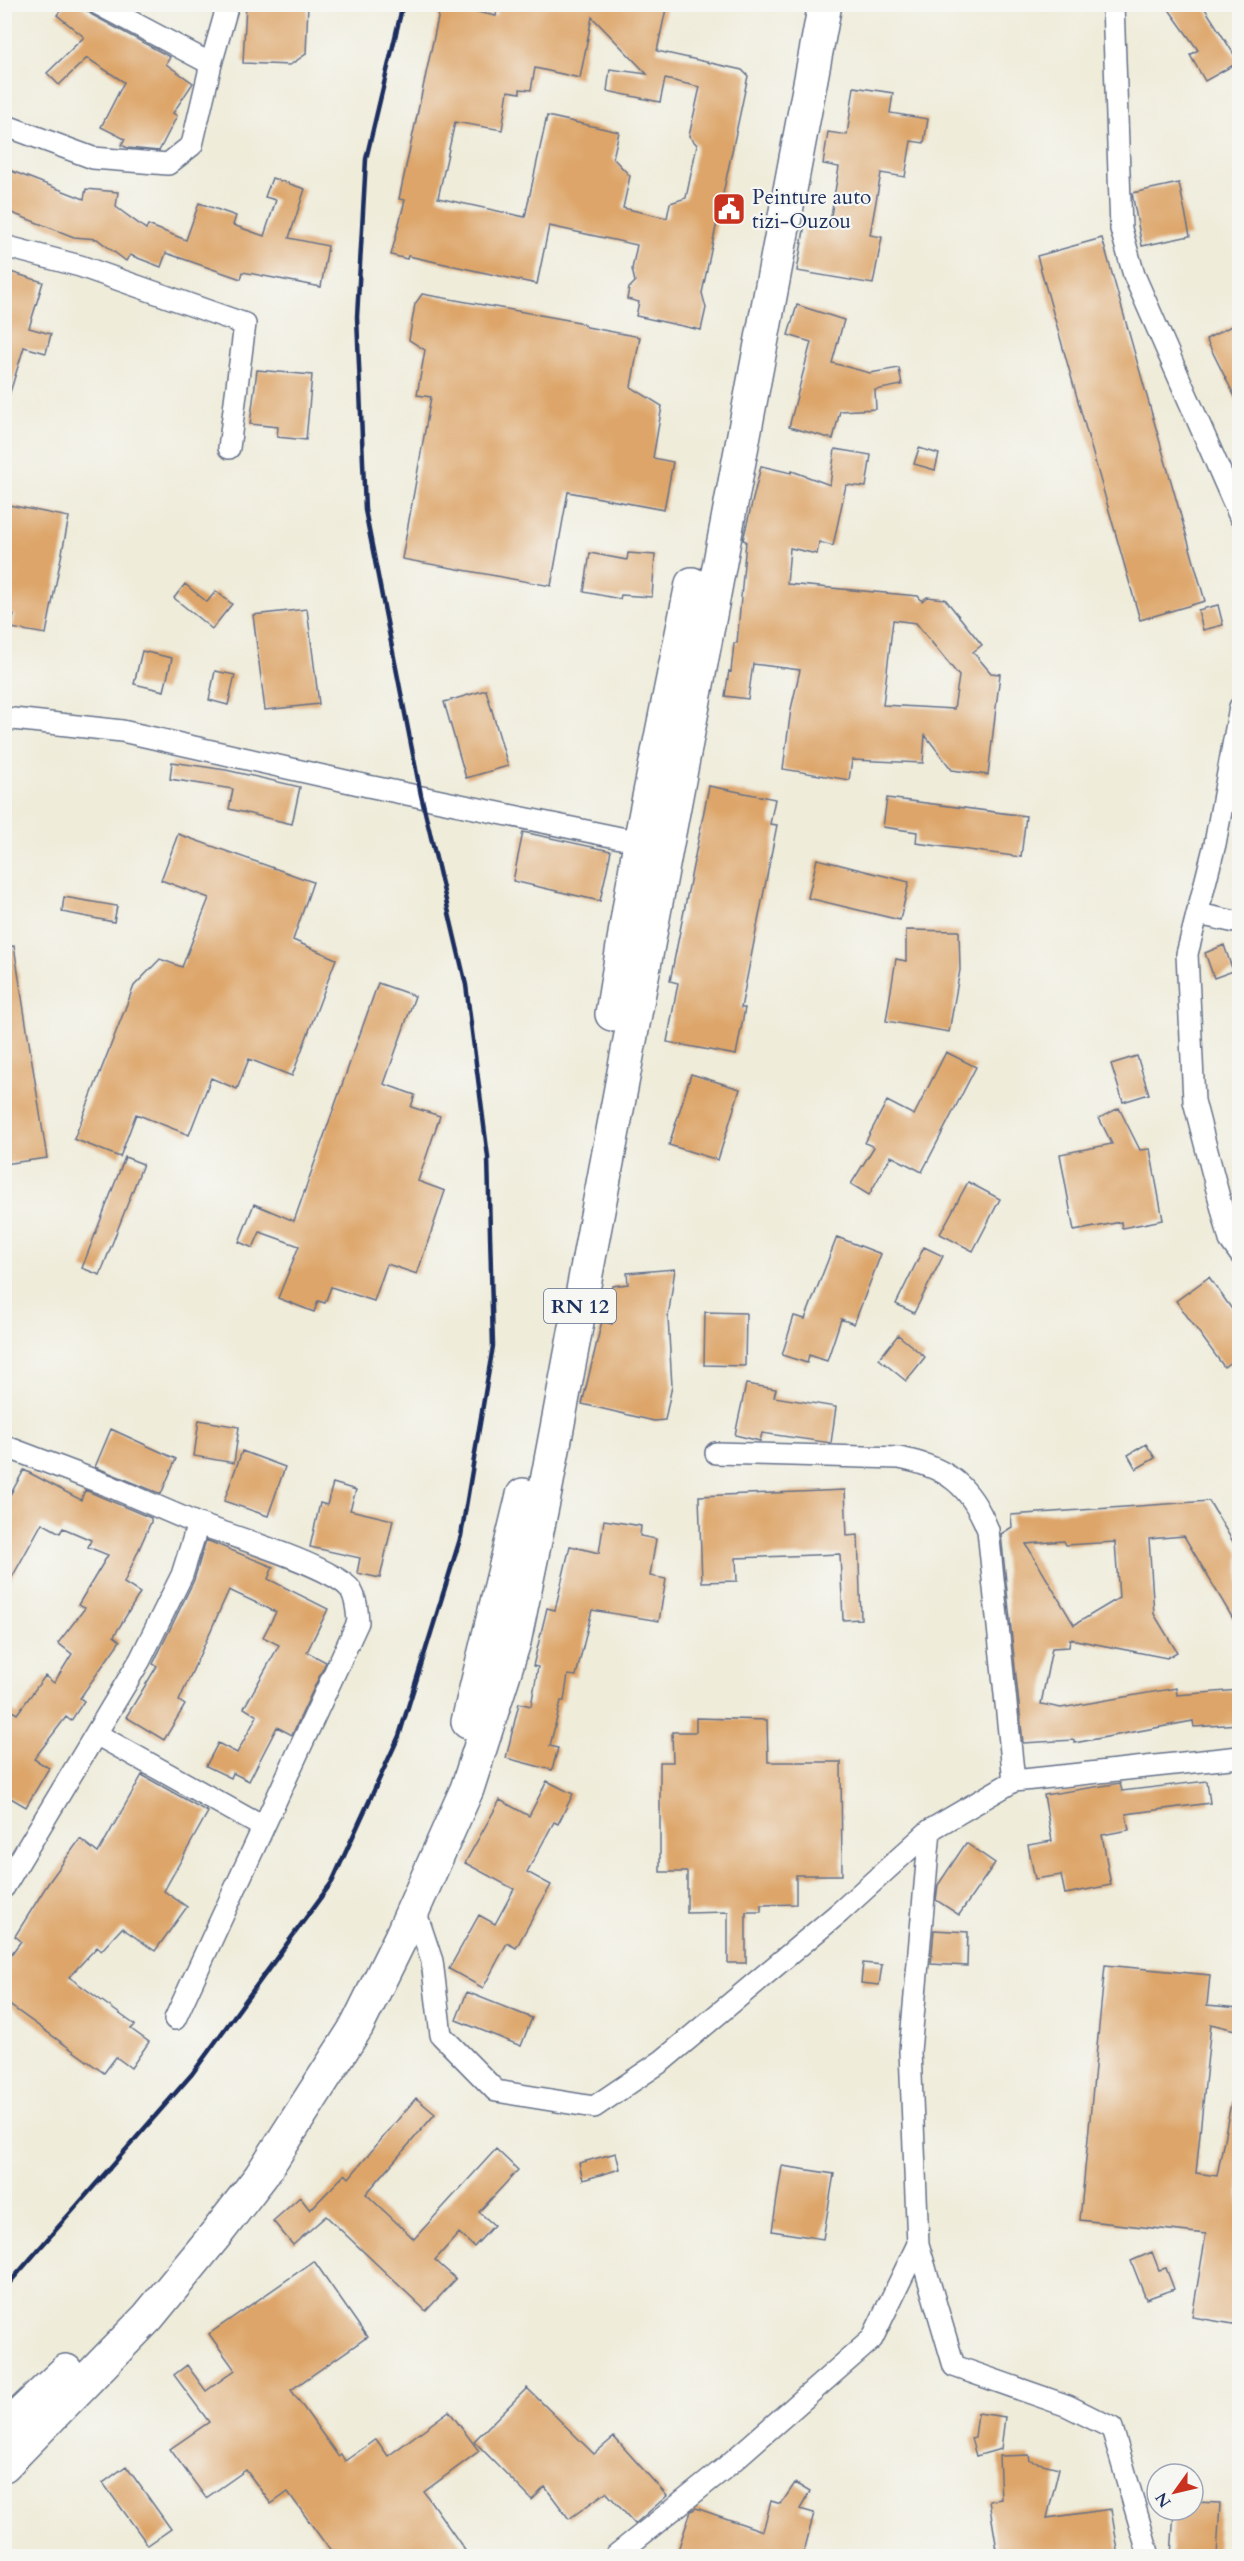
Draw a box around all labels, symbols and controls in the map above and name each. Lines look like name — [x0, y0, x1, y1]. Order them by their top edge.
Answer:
place label: Peinture auto tizi-Ouzou — [752, 183, 871, 236]
public building icon: Peinture auto tizi-Ouzou — [711, 191, 747, 227]
road number: RN 12 — [544, 1289, 616, 1323]
north arrow — [1145, 2462, 1205, 2522]
text: N — [1150, 2488, 1176, 2512]

